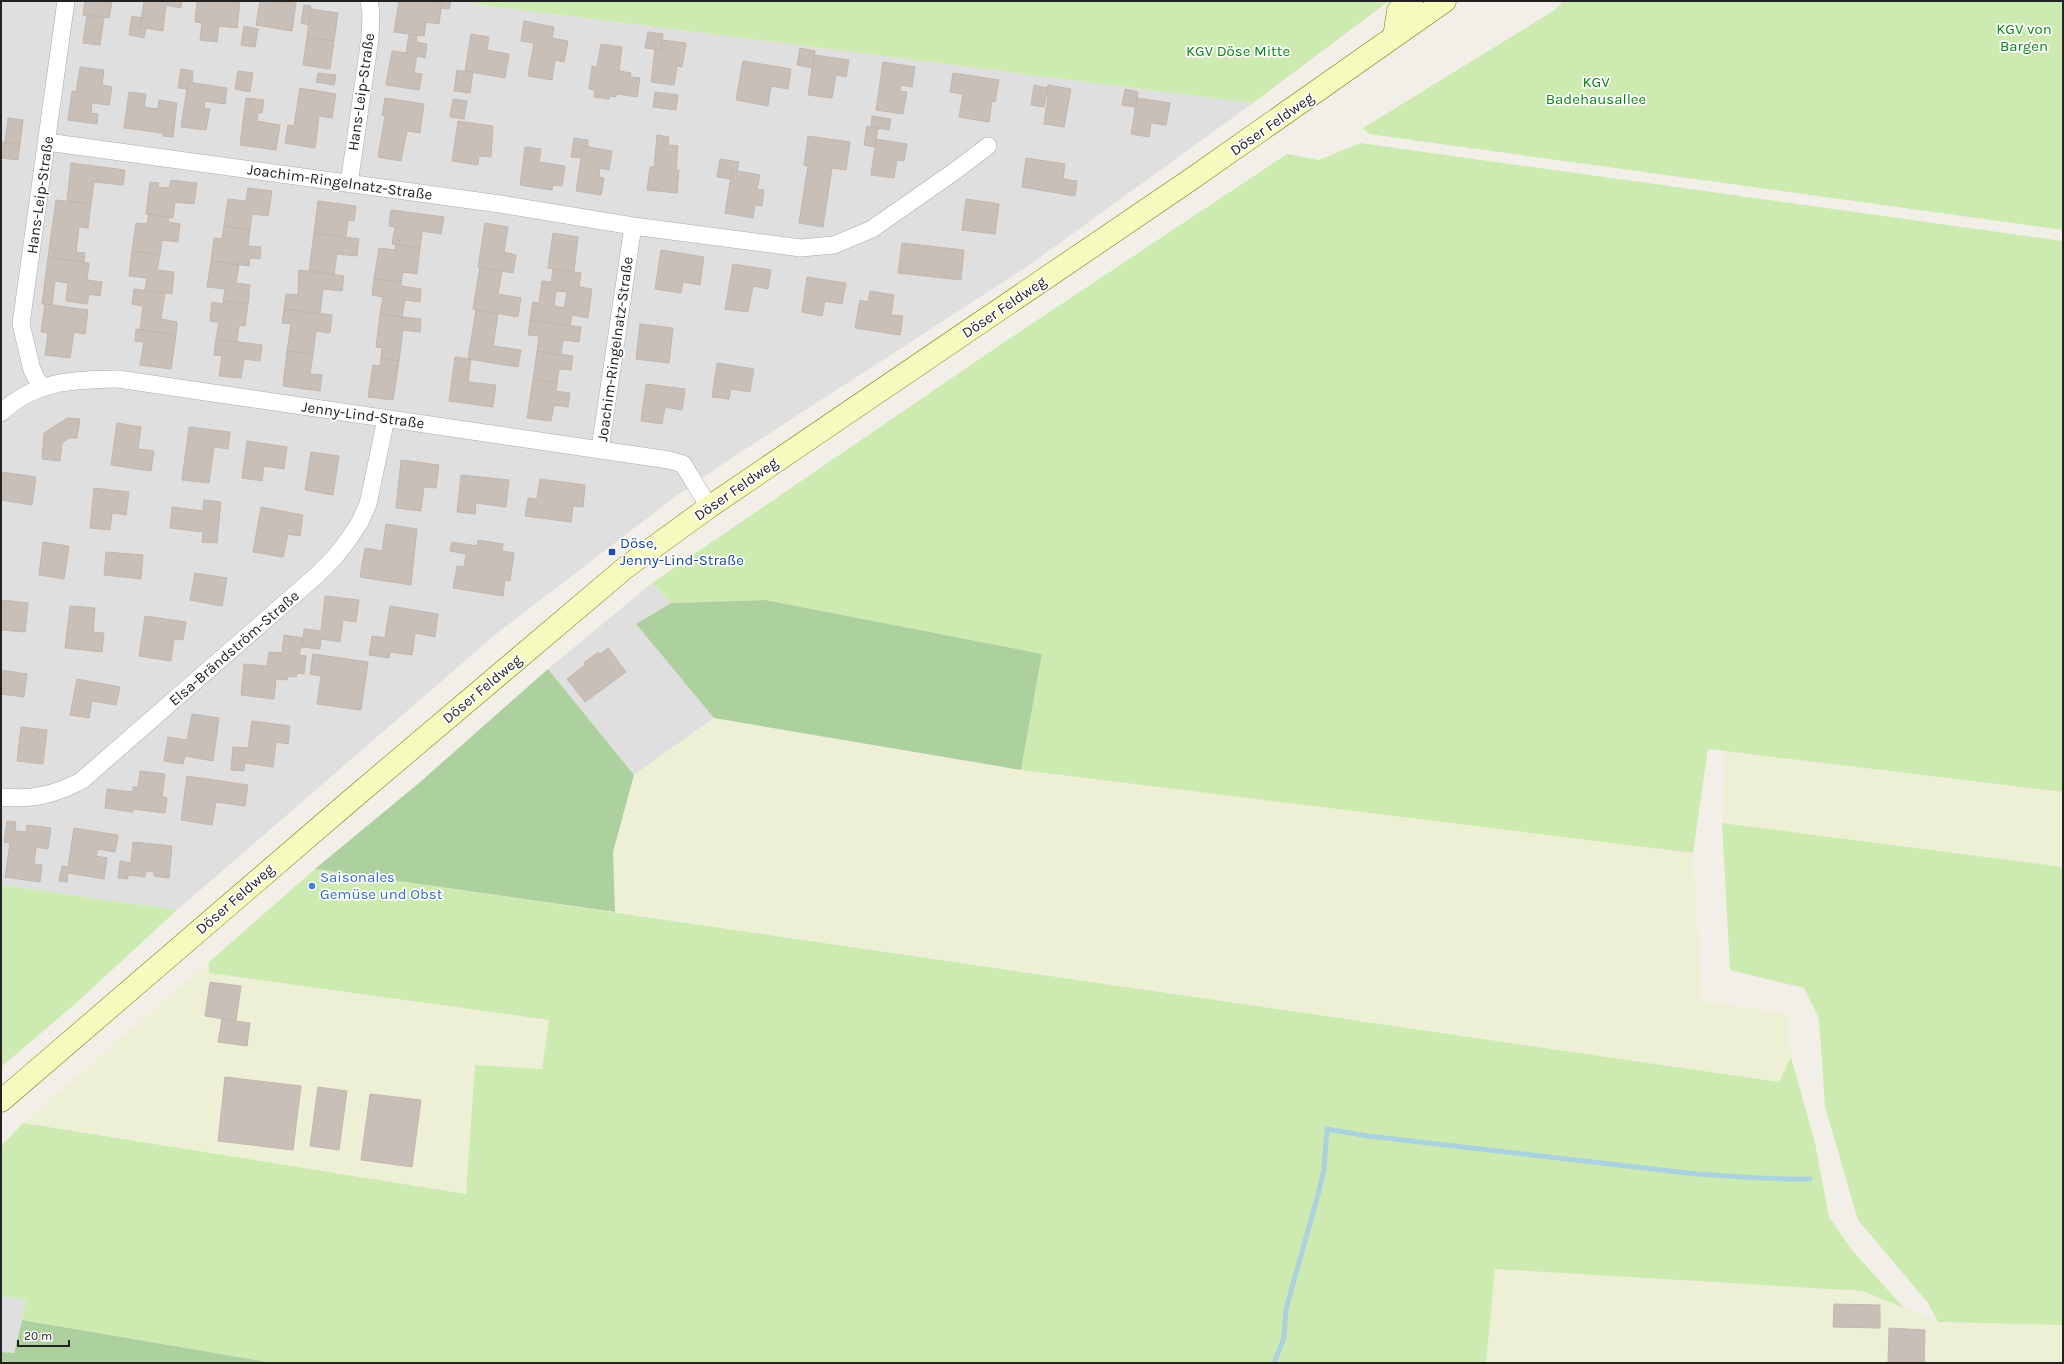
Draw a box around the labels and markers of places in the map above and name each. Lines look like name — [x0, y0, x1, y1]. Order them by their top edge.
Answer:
place label: Döse, Jenny-Lind-Straße — [620, 534, 744, 569]
marker: Döse, Jenny-Lind-Straße — [607, 547, 617, 557]
place label: Saisonales Gemüse und Obst — [320, 868, 443, 903]
marker: Saisonales Gemüse und Obst — [307, 881, 317, 891]

